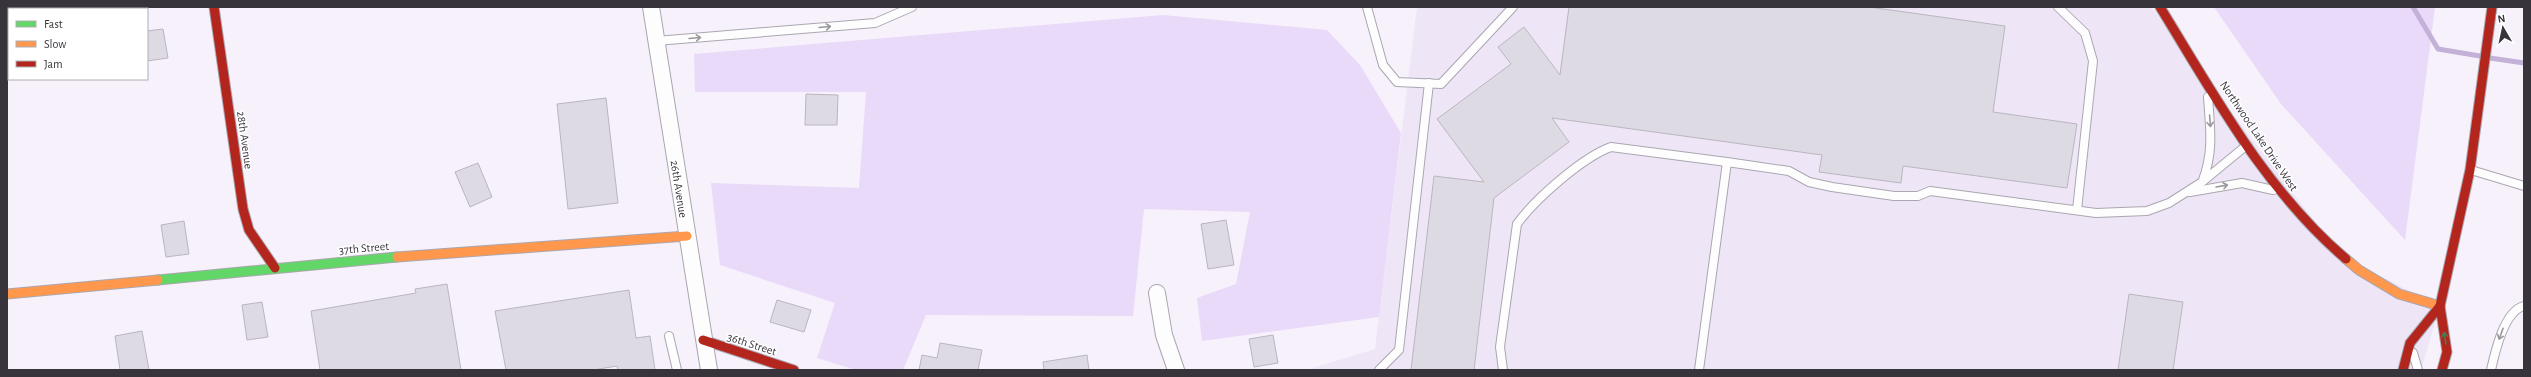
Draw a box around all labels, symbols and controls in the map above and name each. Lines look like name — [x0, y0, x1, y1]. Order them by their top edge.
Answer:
legend — [8, 8, 148, 80]
north arrow — [2483, 8, 2523, 48]
text: N — [2497, 13, 2506, 25]
text: Fast — [44, 18, 63, 30]
one-way arrow — [818, 23, 831, 30]
one-way arrow — [688, 34, 701, 41]
text: Slow — [44, 38, 66, 50]
text: Jam — [44, 58, 63, 70]
street label: Northwood Lake Drive West — [2218, 79, 2300, 193]
street label: 28th Avenue — [235, 110, 255, 170]
one-way arrow — [2206, 114, 2213, 127]
street label: 26th Avenue — [669, 159, 689, 219]
one-way arrow — [2215, 181, 2228, 189]
street label: 37th Street — [338, 240, 390, 256]
one-way arrow — [2497, 328, 2505, 340]
street label: 36th Street — [726, 330, 778, 358]
one-way arrow — [2441, 332, 2449, 345]

